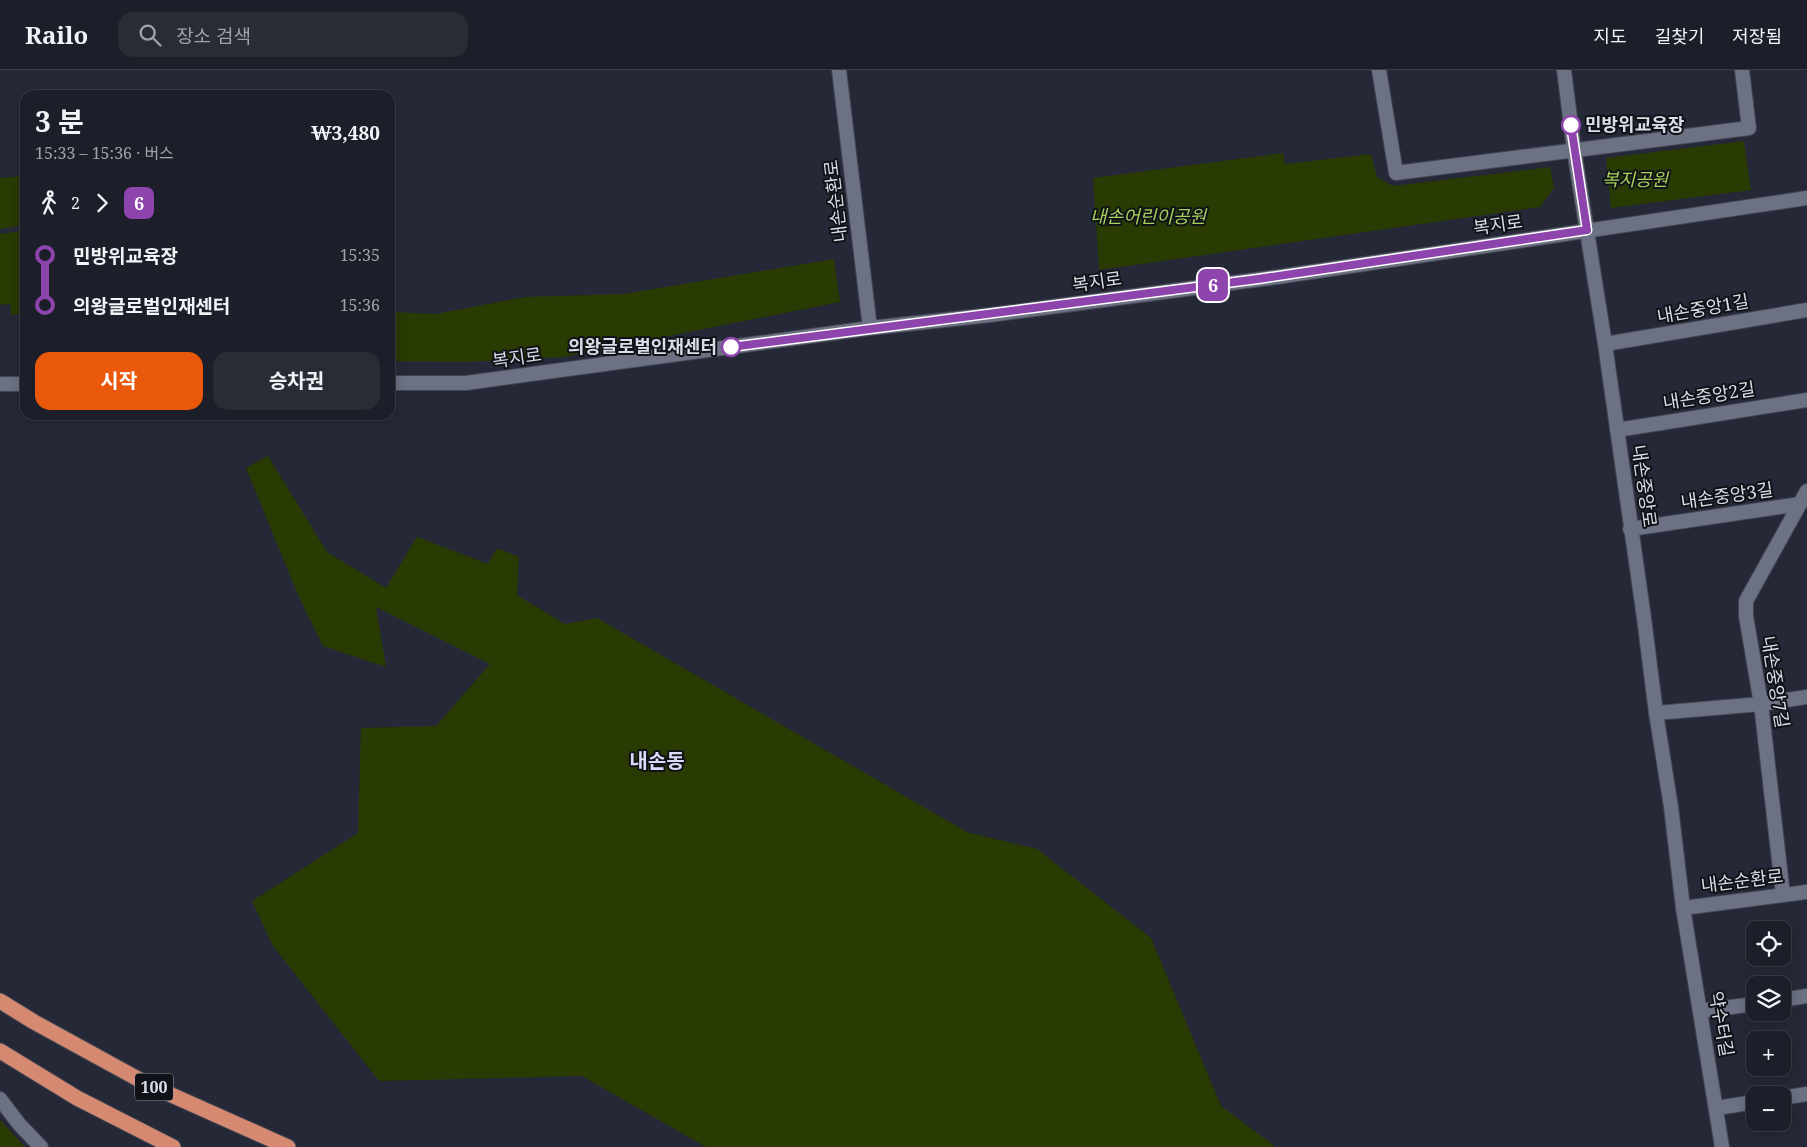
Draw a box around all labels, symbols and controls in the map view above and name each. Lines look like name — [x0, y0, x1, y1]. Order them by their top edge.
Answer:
search box — [118, 12, 468, 57]
text: Railo — [25, 18, 88, 51]
icon: search — [136, 21, 164, 49]
text: 장소 검색 — [176, 23, 251, 49]
text: 지도 — [1594, 24, 1627, 48]
text: 길찾기 — [1655, 24, 1704, 48]
text: 저장됨 — [1732, 24, 1782, 48]
text: 3 분 — [35, 102, 84, 140]
place label: 민방위교육장 — [1585, 112, 1685, 136]
marker: 민방위교육장 — [1561, 115, 1581, 135]
text: ₩3,480 — [311, 120, 380, 146]
text: 15:33 – 15:36 · 버스 — [35, 142, 174, 164]
street label: 내손순환로 — [818, 159, 852, 244]
park label: 복지공원 — [1602, 167, 1670, 191]
icon: walk — [35, 189, 63, 217]
icon: forward — [88, 189, 116, 217]
text: 6 — [134, 191, 144, 215]
text: 2 — [71, 192, 80, 214]
park label: 내손어린이공원 — [1090, 204, 1207, 228]
street label: 복지로 — [1472, 209, 1524, 239]
text: 민방위교육장 — [73, 243, 178, 269]
text: 15:35 — [340, 244, 380, 266]
street label: 복지로 — [1071, 266, 1123, 296]
line badge: 6 — [1197, 269, 1229, 301]
text: 6 — [1208, 273, 1218, 297]
street label: 내손중앙1길 — [1655, 288, 1751, 328]
text: 의왕글로벌인재센터 — [73, 293, 230, 319]
text: 15:36 — [340, 294, 380, 316]
place label: 의왕글로벌인재센터 — [568, 334, 717, 358]
marker: 의왕글로벌인재센터 — [721, 337, 741, 357]
street label: 복지로 — [491, 342, 543, 372]
button: 시작 — [35, 352, 203, 410]
button: 승차권 — [213, 352, 380, 410]
street label: 내손중앙2길 — [1661, 376, 1757, 414]
street label: 내손중앙로 — [1627, 443, 1663, 529]
street label: 내손중앙3길 — [1679, 477, 1775, 513]
street label: 내손중앙7길 — [1757, 634, 1795, 730]
district label: 내손동 — [629, 747, 685, 774]
street label: 내손순환로 — [1699, 863, 1784, 897]
map controls — [1746, 921, 1791, 1131]
button: locate — [1746, 921, 1791, 966]
button: layers — [1746, 976, 1791, 1021]
street label: 약수터길 — [1704, 989, 1740, 1059]
button: + — [1746, 1031, 1791, 1076]
road number: 100 — [135, 1074, 173, 1100]
button: − — [1746, 1086, 1791, 1131]

